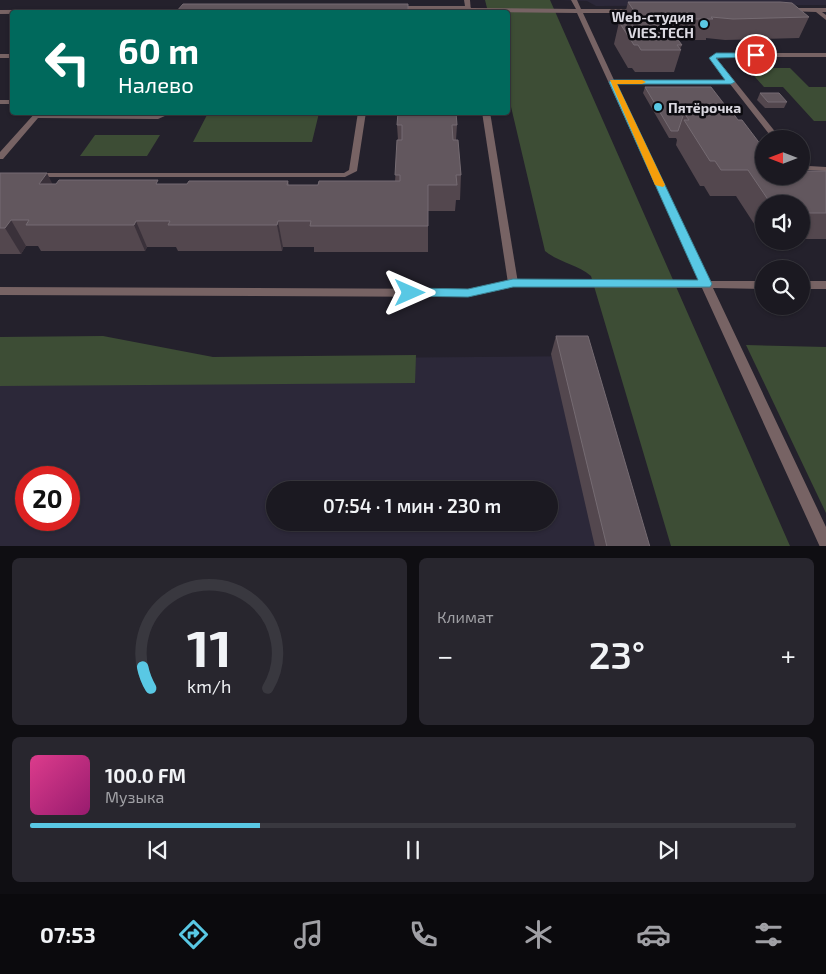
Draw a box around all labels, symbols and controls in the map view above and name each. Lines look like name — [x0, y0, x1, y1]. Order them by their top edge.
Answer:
place label: Web-студия VIES.TECH — [612, 8, 694, 41]
marker: Web-студия VIES.TECH — [698, 18, 710, 30]
text: 60 m — [118, 29, 199, 71]
icon: left — [35, 30, 100, 95]
pin — [735, 34, 777, 76]
icon: arrive — [742, 41, 770, 69]
text: Налево — [118, 71, 194, 97]
place label: Пятёрочка — [668, 99, 741, 116]
marker: Пятёрочка — [652, 101, 664, 113]
north arrow — [755, 130, 810, 185]
map controls — [755, 130, 810, 315]
button: sound — [755, 195, 810, 250]
button: search — [755, 260, 810, 315]
position arrow — [383, 266, 435, 318]
speed limit sign: 20 — [15, 466, 80, 531]
text: 07:54 · 1 мин · 230 m — [323, 494, 501, 517]
text: Климат — [437, 607, 494, 626]
text: 11 — [187, 615, 232, 677]
text: 23° — [589, 631, 645, 677]
text: − — [437, 638, 453, 672]
text: + — [781, 638, 796, 672]
text: km/h — [187, 675, 232, 697]
text: 100.0 FM — [105, 764, 186, 787]
text: Музыка — [105, 787, 164, 806]
icon: previous — [144, 836, 172, 864]
icon: pause — [399, 836, 427, 864]
icon: next — [654, 836, 682, 864]
icon: directions — [176, 917, 211, 952]
icon: music — [291, 917, 326, 952]
icon: phone — [406, 917, 441, 952]
icon: climate — [521, 917, 556, 952]
icon: car — [636, 917, 671, 952]
icon: filters — [751, 917, 786, 952]
text: 07:53 — [40, 921, 96, 947]

